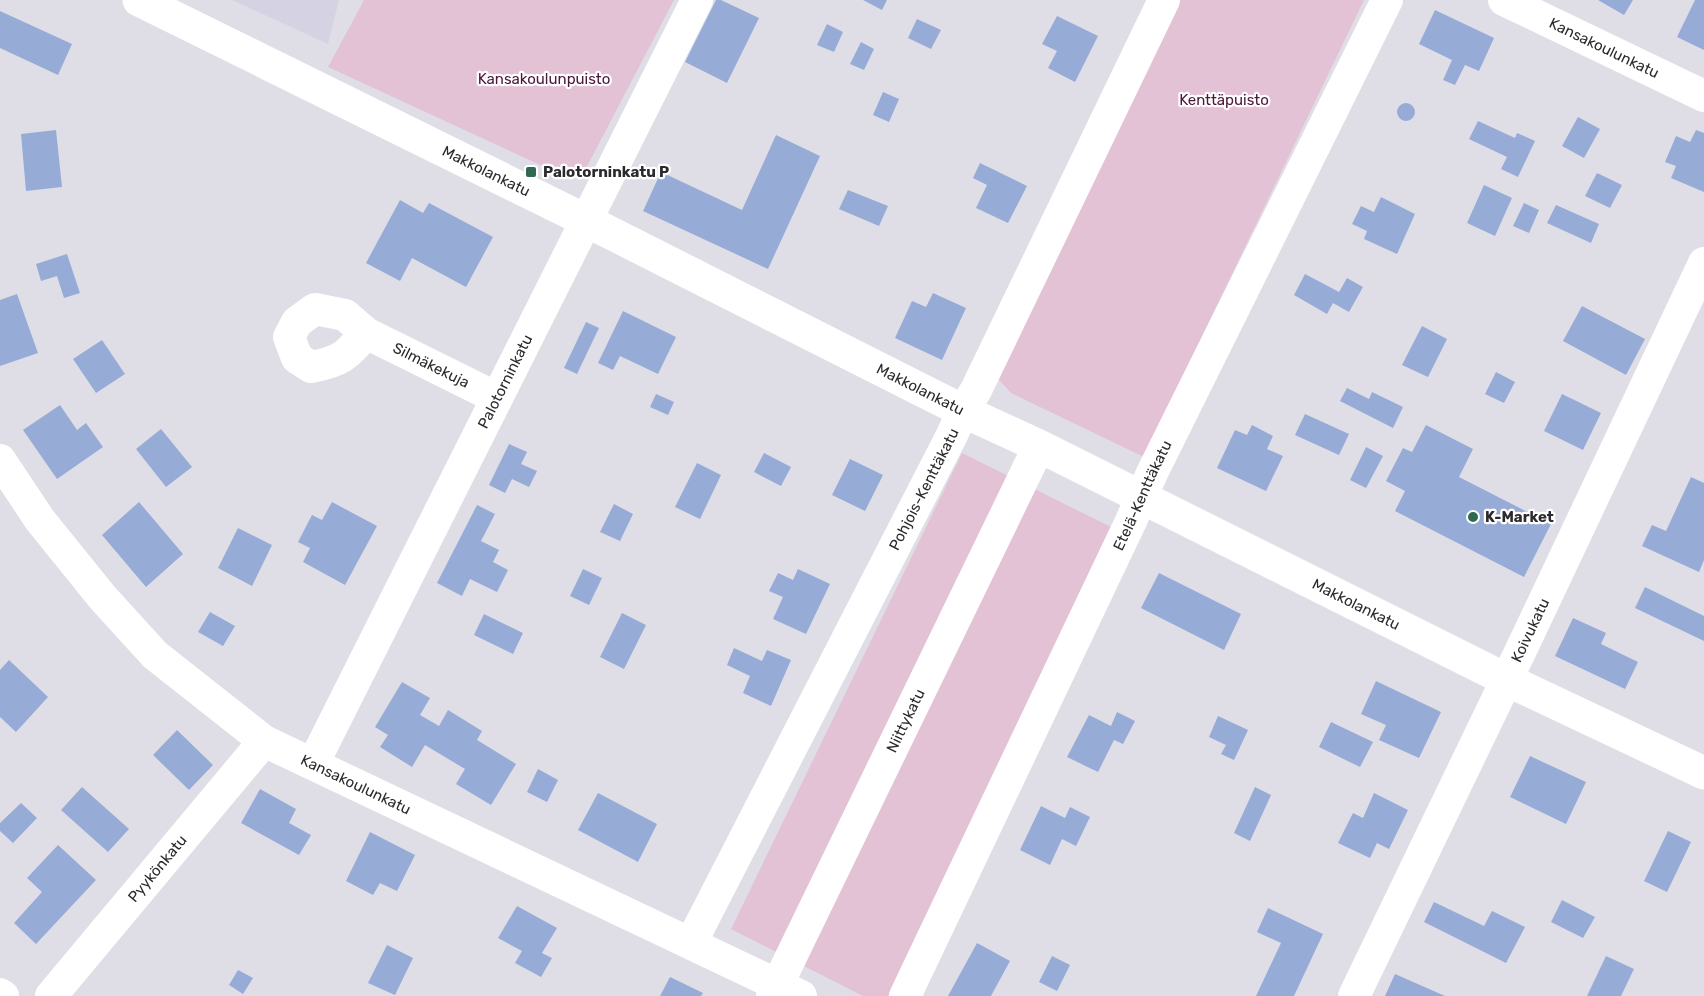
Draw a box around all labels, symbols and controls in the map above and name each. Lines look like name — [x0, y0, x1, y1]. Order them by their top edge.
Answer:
street label: Kansakoulunkatu — [1546, 14, 1662, 82]
park label: Kansakoulunpuisto — [478, 70, 610, 88]
park label: Kenttäpuisto — [1179, 91, 1269, 109]
street label: Makkolankatu — [439, 142, 533, 200]
place label: Palotorninkatu P — [543, 163, 669, 181]
marker: Palotorninkatu P — [524, 165, 538, 179]
street label: Palotorninkatu — [474, 332, 536, 432]
street label: Silmäkekuja — [390, 339, 472, 392]
street label: Makkolankatu — [874, 360, 967, 419]
street label: Pohjois-Kenttäkatu — [885, 426, 963, 553]
street label: Etelä-Kenttäkatu — [1109, 438, 1176, 553]
place label: K-Market — [1485, 508, 1554, 526]
marker: K-Market — [1466, 510, 1480, 524]
street label: Makkolankatu — [1309, 575, 1403, 634]
street label: Koivukatu — [1507, 595, 1553, 665]
street label: Niittykatu — [883, 686, 929, 755]
street label: Kansakoulunkatu — [298, 751, 414, 818]
street label: Pyykönkatu — [124, 831, 191, 906]

